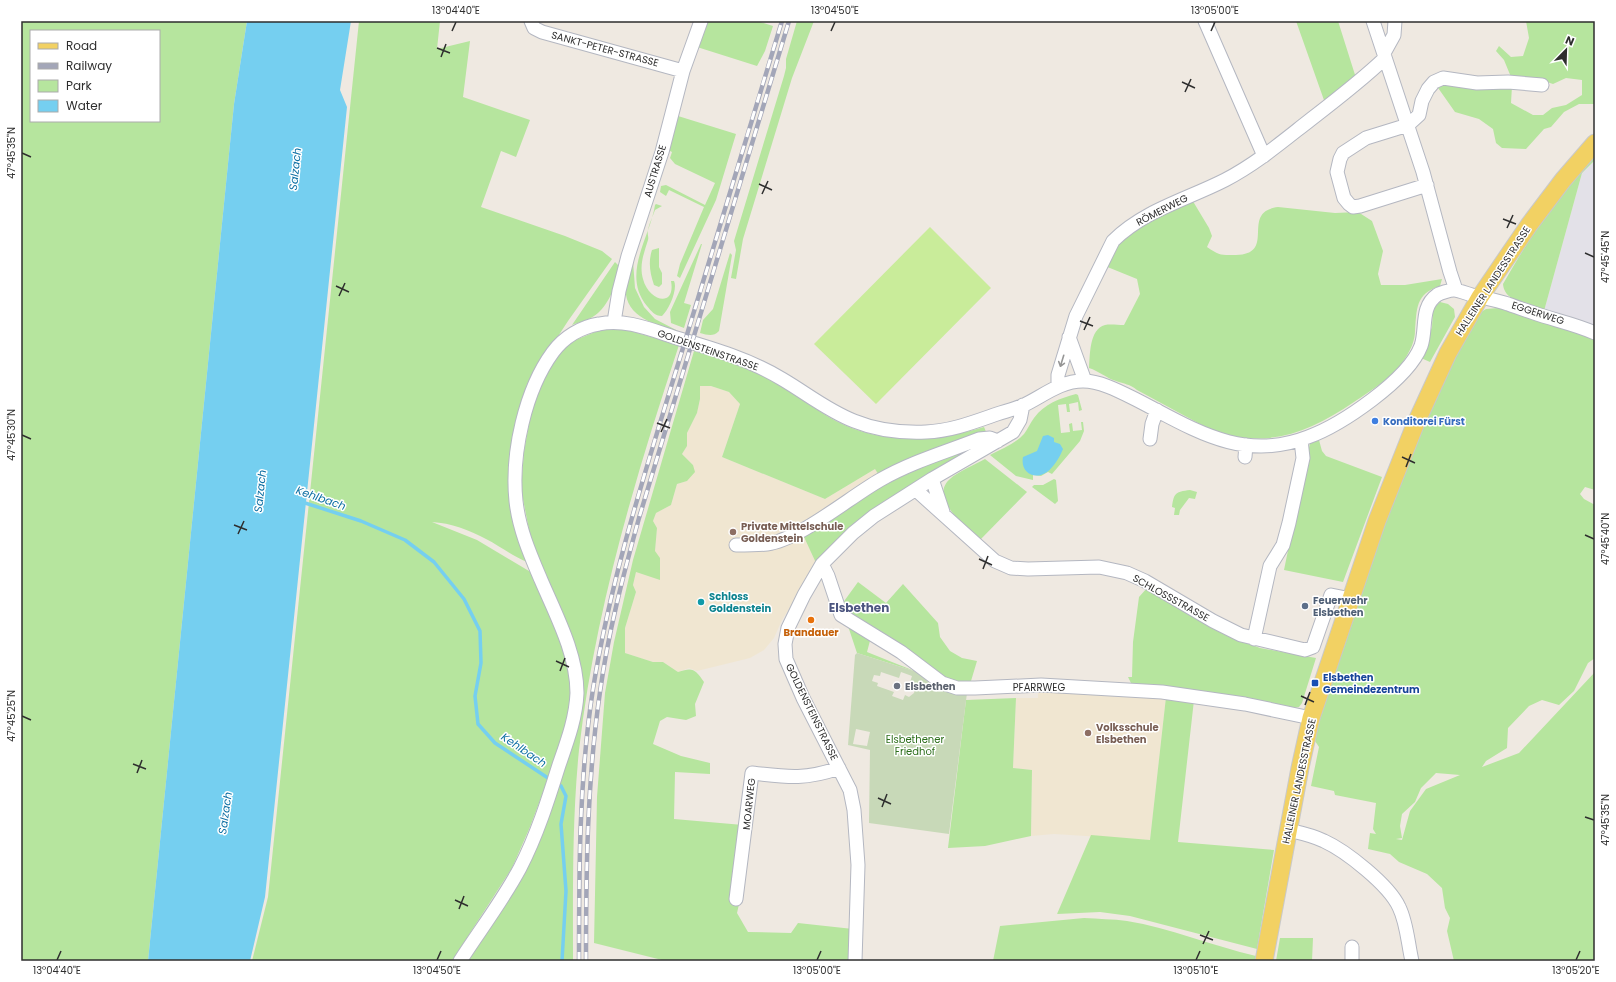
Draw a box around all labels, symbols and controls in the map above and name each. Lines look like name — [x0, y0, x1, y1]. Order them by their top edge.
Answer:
text: 13°04'40"E — [432, 3, 480, 18]
text: 13°04'50"E — [811, 3, 859, 18]
text: 13°05'00"E — [1191, 3, 1239, 18]
street label: SANKT-PETER-STRASSE — [550, 27, 660, 71]
legend — [30, 30, 160, 122]
north arrow — [1546, 30, 1586, 70]
text: N — [1563, 32, 1577, 50]
text: Road — [66, 37, 97, 54]
text: Railway — [66, 57, 112, 74]
text: Park — [66, 77, 93, 94]
text: Water — [66, 97, 103, 114]
text: 47°45'35"N — [4, 127, 19, 179]
street label: AUSTRASSE — [640, 143, 670, 199]
water label: Salzach — [285, 147, 305, 191]
street label: RÖMERWEG — [1133, 190, 1191, 229]
street label: HALLEINER LANDESSTRASSE — [1452, 223, 1534, 339]
text: 47°45'45"N — [1598, 231, 1613, 283]
street label: EGGERWEG — [1510, 297, 1566, 329]
street label: GOLDENSTEINSTRASSE — [655, 326, 761, 374]
one-way arrow — [1058, 355, 1065, 368]
text: 47°45'30"N — [4, 409, 19, 461]
place label: Konditorei Fürst — [1383, 414, 1465, 429]
marker: Konditorei Fürst — [1370, 416, 1380, 426]
water label: Salzach — [250, 469, 270, 513]
water label: Kehlbach — [294, 482, 348, 514]
text: 47°45'40"N — [1598, 513, 1613, 565]
place label: Private Mittelschule Goldenstein — [741, 519, 843, 546]
marker: Private Mittelschule Goldenstein — [728, 527, 738, 537]
street label: SCHLOSSSTRASSE — [1130, 571, 1212, 625]
place label: Schloss Goldenstein — [709, 589, 771, 616]
place label: Feuerwehr Elsbethen — [1313, 593, 1368, 620]
marker: Schloss Goldenstein — [696, 597, 706, 607]
district label: Elsbethen — [829, 599, 889, 616]
marker: Feuerwehr Elsbethen — [1300, 601, 1310, 611]
marker: Brandauer — [806, 615, 816, 625]
place label: Brandauer — [783, 625, 839, 640]
street label: GOLDENSTEINSTRASSE — [782, 661, 842, 763]
place label: Elsbethen Gemeindezentrum — [1323, 670, 1420, 697]
marker: Elsbethen Gemeindezentrum — [1310, 678, 1320, 688]
place label: Elsbethen — [905, 679, 956, 694]
street label: PFARRWEG — [1013, 680, 1065, 695]
marker: Elsbethen — [892, 681, 902, 691]
text: 47°45'25"N — [4, 690, 19, 742]
street label: HALLEINER LANDESSTRASSE — [1278, 717, 1320, 845]
place label: Volksschule Elsbethen — [1096, 720, 1159, 747]
marker: Volksschule Elsbethen — [1083, 728, 1093, 738]
water label: Kehlbach — [498, 729, 550, 771]
park label: Elsbethener Friedhof — [886, 732, 944, 759]
street label: MOARWEG — [739, 777, 759, 831]
water label: Salzach — [214, 791, 236, 835]
text: 47°45'35"N — [1598, 794, 1613, 846]
text: 13°04'40"E — [33, 963, 81, 978]
text: 13°04'50"E — [413, 963, 461, 978]
text: 13°05'00"E — [793, 963, 841, 978]
text: 13°05'10"E — [1174, 963, 1218, 978]
text: 13°05'20"E — [1552, 963, 1600, 978]

